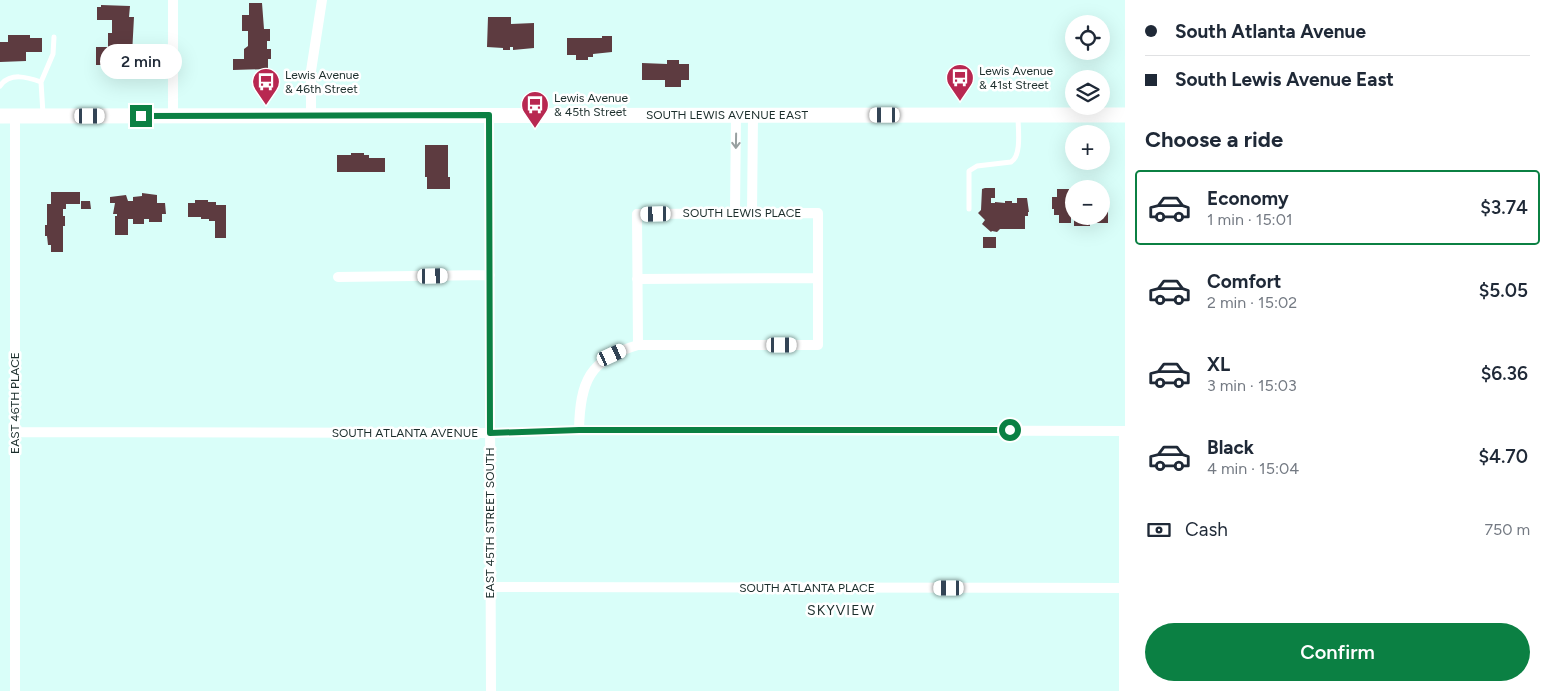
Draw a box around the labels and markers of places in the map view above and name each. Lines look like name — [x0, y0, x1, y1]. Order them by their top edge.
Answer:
bus stop icon: Lewis Avenue & 41st Street — [945, 63, 975, 102]
place label: Lewis Avenue & 41st Street — [979, 64, 1053, 92]
bus stop icon: Lewis Avenue & 46th Street — [251, 67, 281, 106]
place label: Lewis Avenue & 46th Street — [285, 68, 359, 96]
bus stop icon: Lewis Avenue & 45th Street — [520, 90, 550, 129]
place label: Lewis Avenue & 45th Street — [554, 91, 628, 119]

